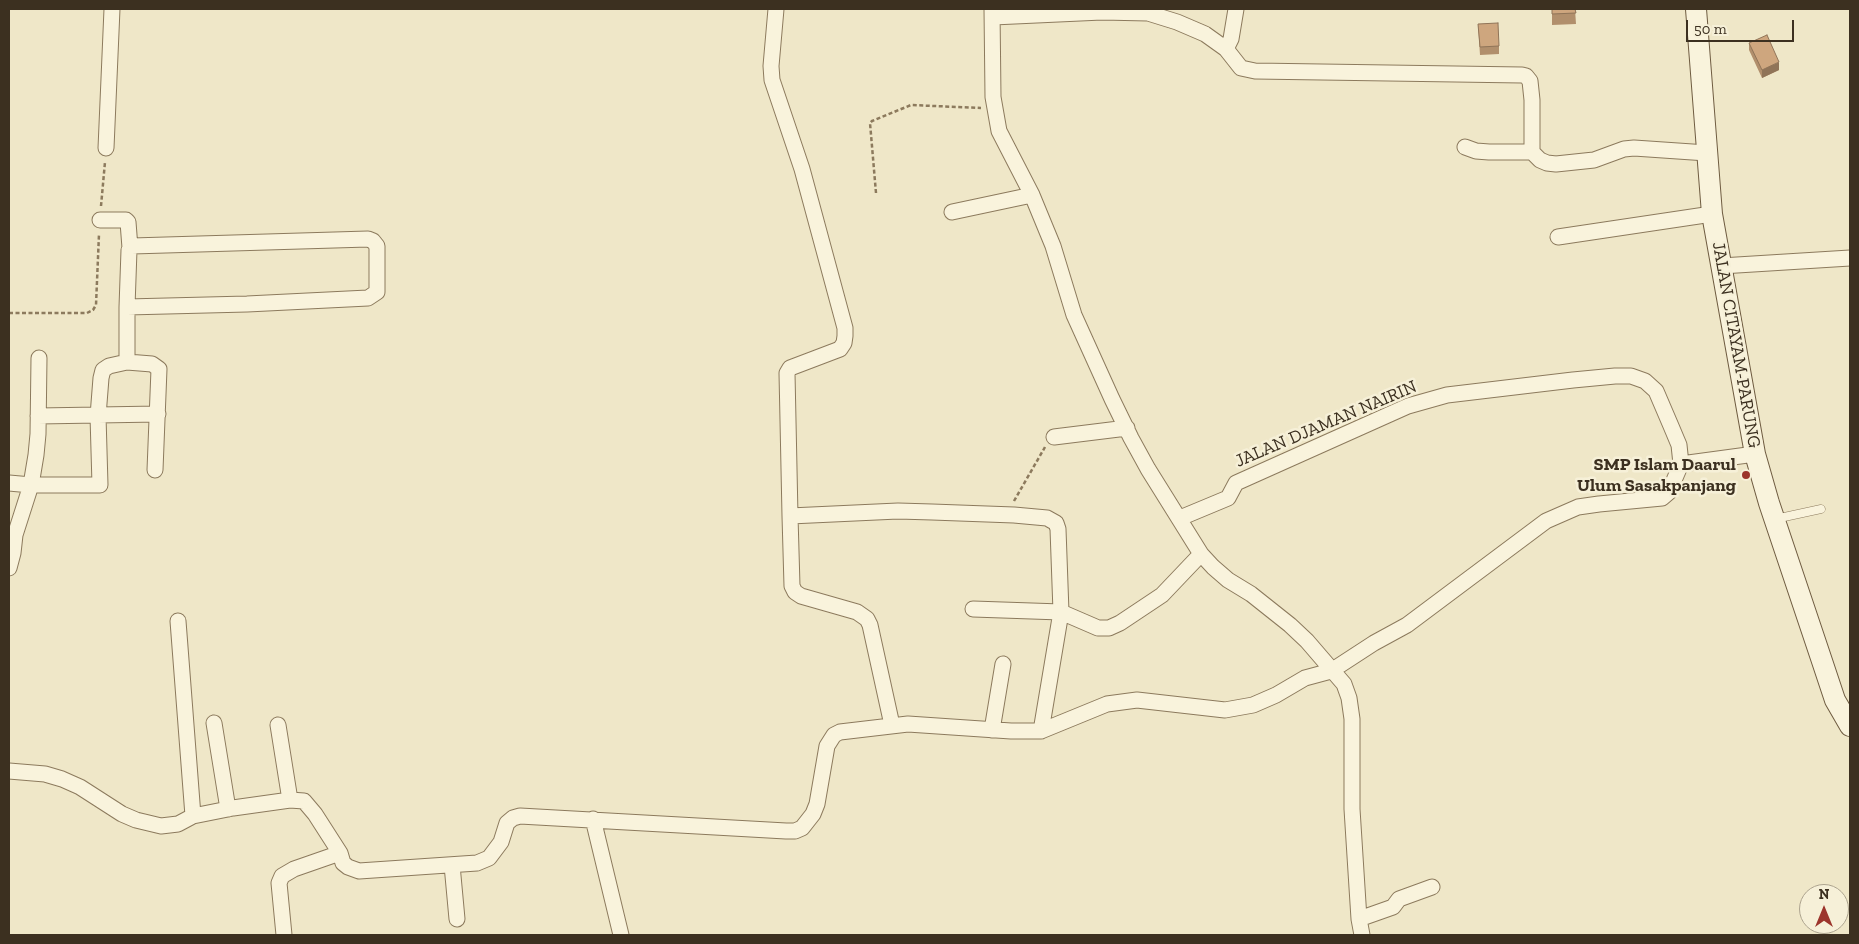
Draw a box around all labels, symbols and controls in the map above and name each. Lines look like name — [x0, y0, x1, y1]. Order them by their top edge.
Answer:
scale bar — [1689, 10, 1796, 42]
text: 50 m — [1694, 20, 1727, 38]
street label: JALAN CITAYAM-PARUNG — [1707, 240, 1765, 450]
street label: JALAN DJAMAN NAIRIN — [1232, 376, 1420, 472]
place label: SMP Islam Daarul Ulum Sasakpanjang — [1577, 454, 1736, 496]
marker: SMP Islam Daarul Ulum Sasakpanjang — [1740, 469, 1752, 481]
north arrow — [1799, 884, 1849, 934]
text: N — [1819, 886, 1829, 903]

